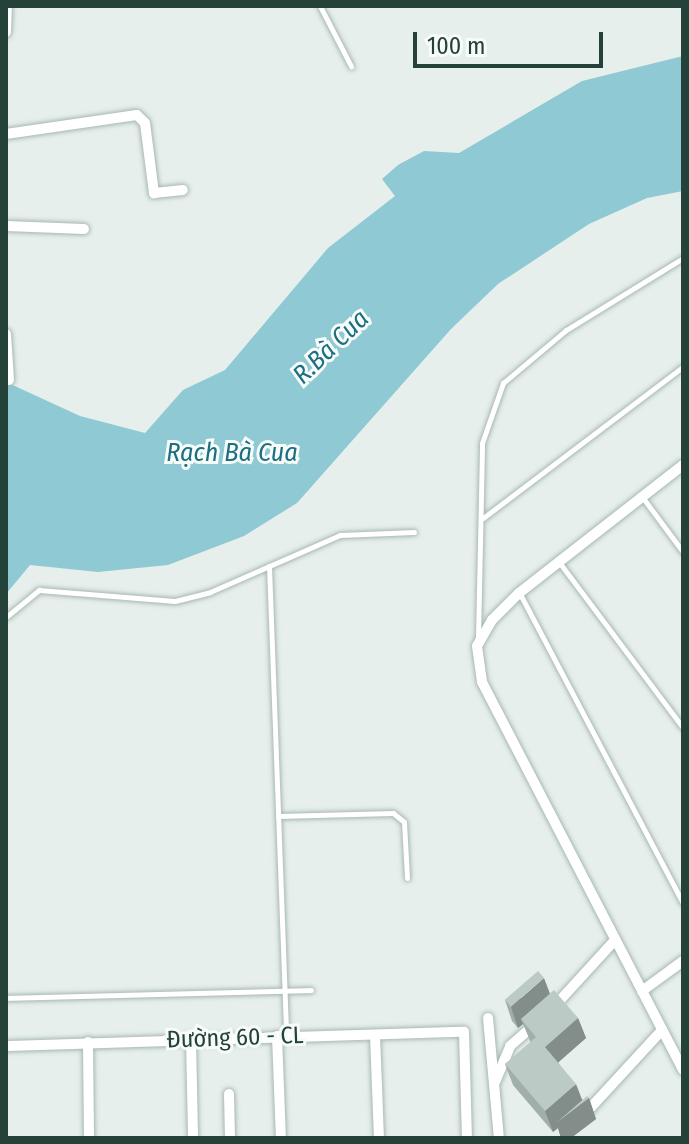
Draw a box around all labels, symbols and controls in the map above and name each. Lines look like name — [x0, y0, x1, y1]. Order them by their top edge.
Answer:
scale bar — [417, 16, 607, 66]
text: 100 m — [427, 32, 485, 60]
water label: R.Bà Cua — [287, 303, 375, 391]
water label: Rạch Bà Cua — [166, 437, 298, 469]
street label: Đường 60 - CL — [166, 1021, 304, 1055]

